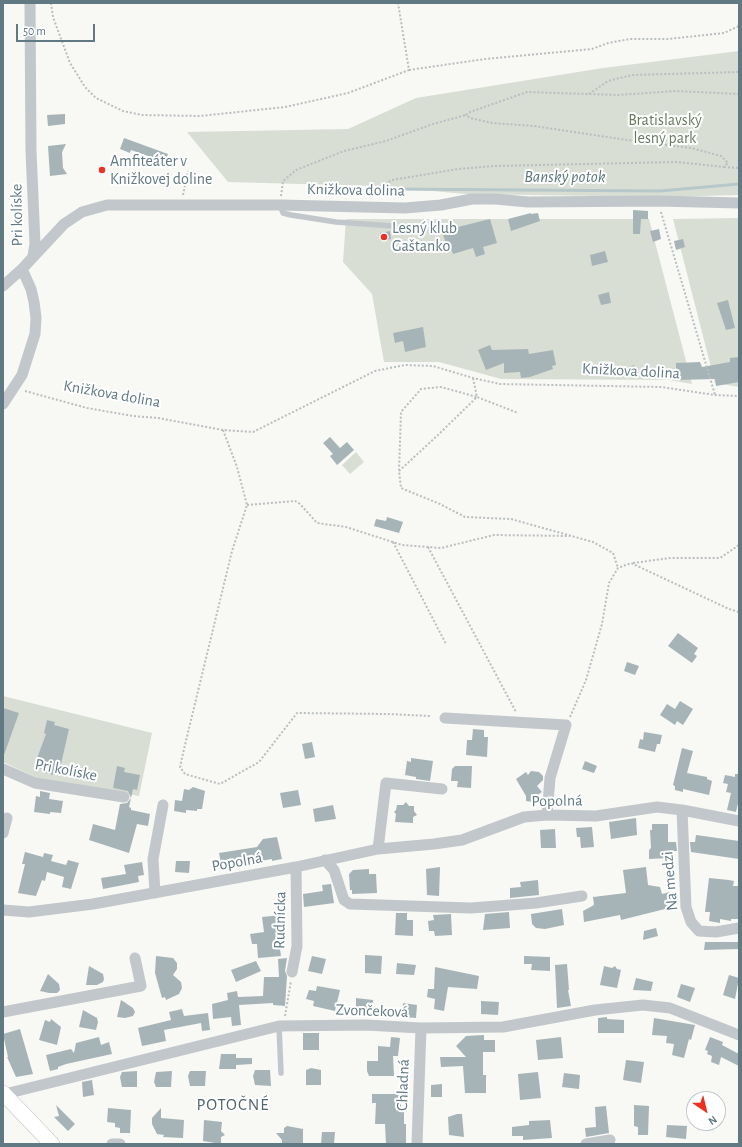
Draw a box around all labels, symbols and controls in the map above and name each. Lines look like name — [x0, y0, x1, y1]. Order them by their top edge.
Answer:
scale bar — [18, 16, 97, 42]
text: 50 m — [23, 25, 46, 37]
park label: Bratislavský lesný park — [628, 110, 702, 148]
place label: Amfiteáter v Knižkovej doline — [110, 151, 212, 189]
marker: Amfiteáter v Knižkovej doline — [97, 165, 107, 175]
water label: Banský potok — [524, 167, 606, 187]
street label: Knižkova dolina — [307, 180, 405, 200]
street label: Pri kolíske — [7, 183, 27, 247]
place label: Lesný klub Gaštanko — [392, 218, 457, 256]
marker: Lesný klub Gaštanko — [379, 232, 389, 242]
street label: Knižkova dolina — [581, 359, 681, 383]
street label: Knižkova dolina — [62, 376, 162, 412]
street label: Pri kolíske — [33, 755, 99, 785]
street label: Popolná — [531, 791, 583, 811]
street label: Popolná — [210, 848, 264, 876]
street label: Na medzi — [658, 850, 682, 912]
street label: Rudnícka — [270, 891, 290, 949]
street label: Zvončeková — [335, 1000, 409, 1022]
street label: Chladná — [393, 1059, 413, 1111]
north arrow — [686, 1091, 726, 1131]
district label: POTOČNÉ — [196, 1095, 270, 1115]
text: N — [706, 1114, 719, 1127]

